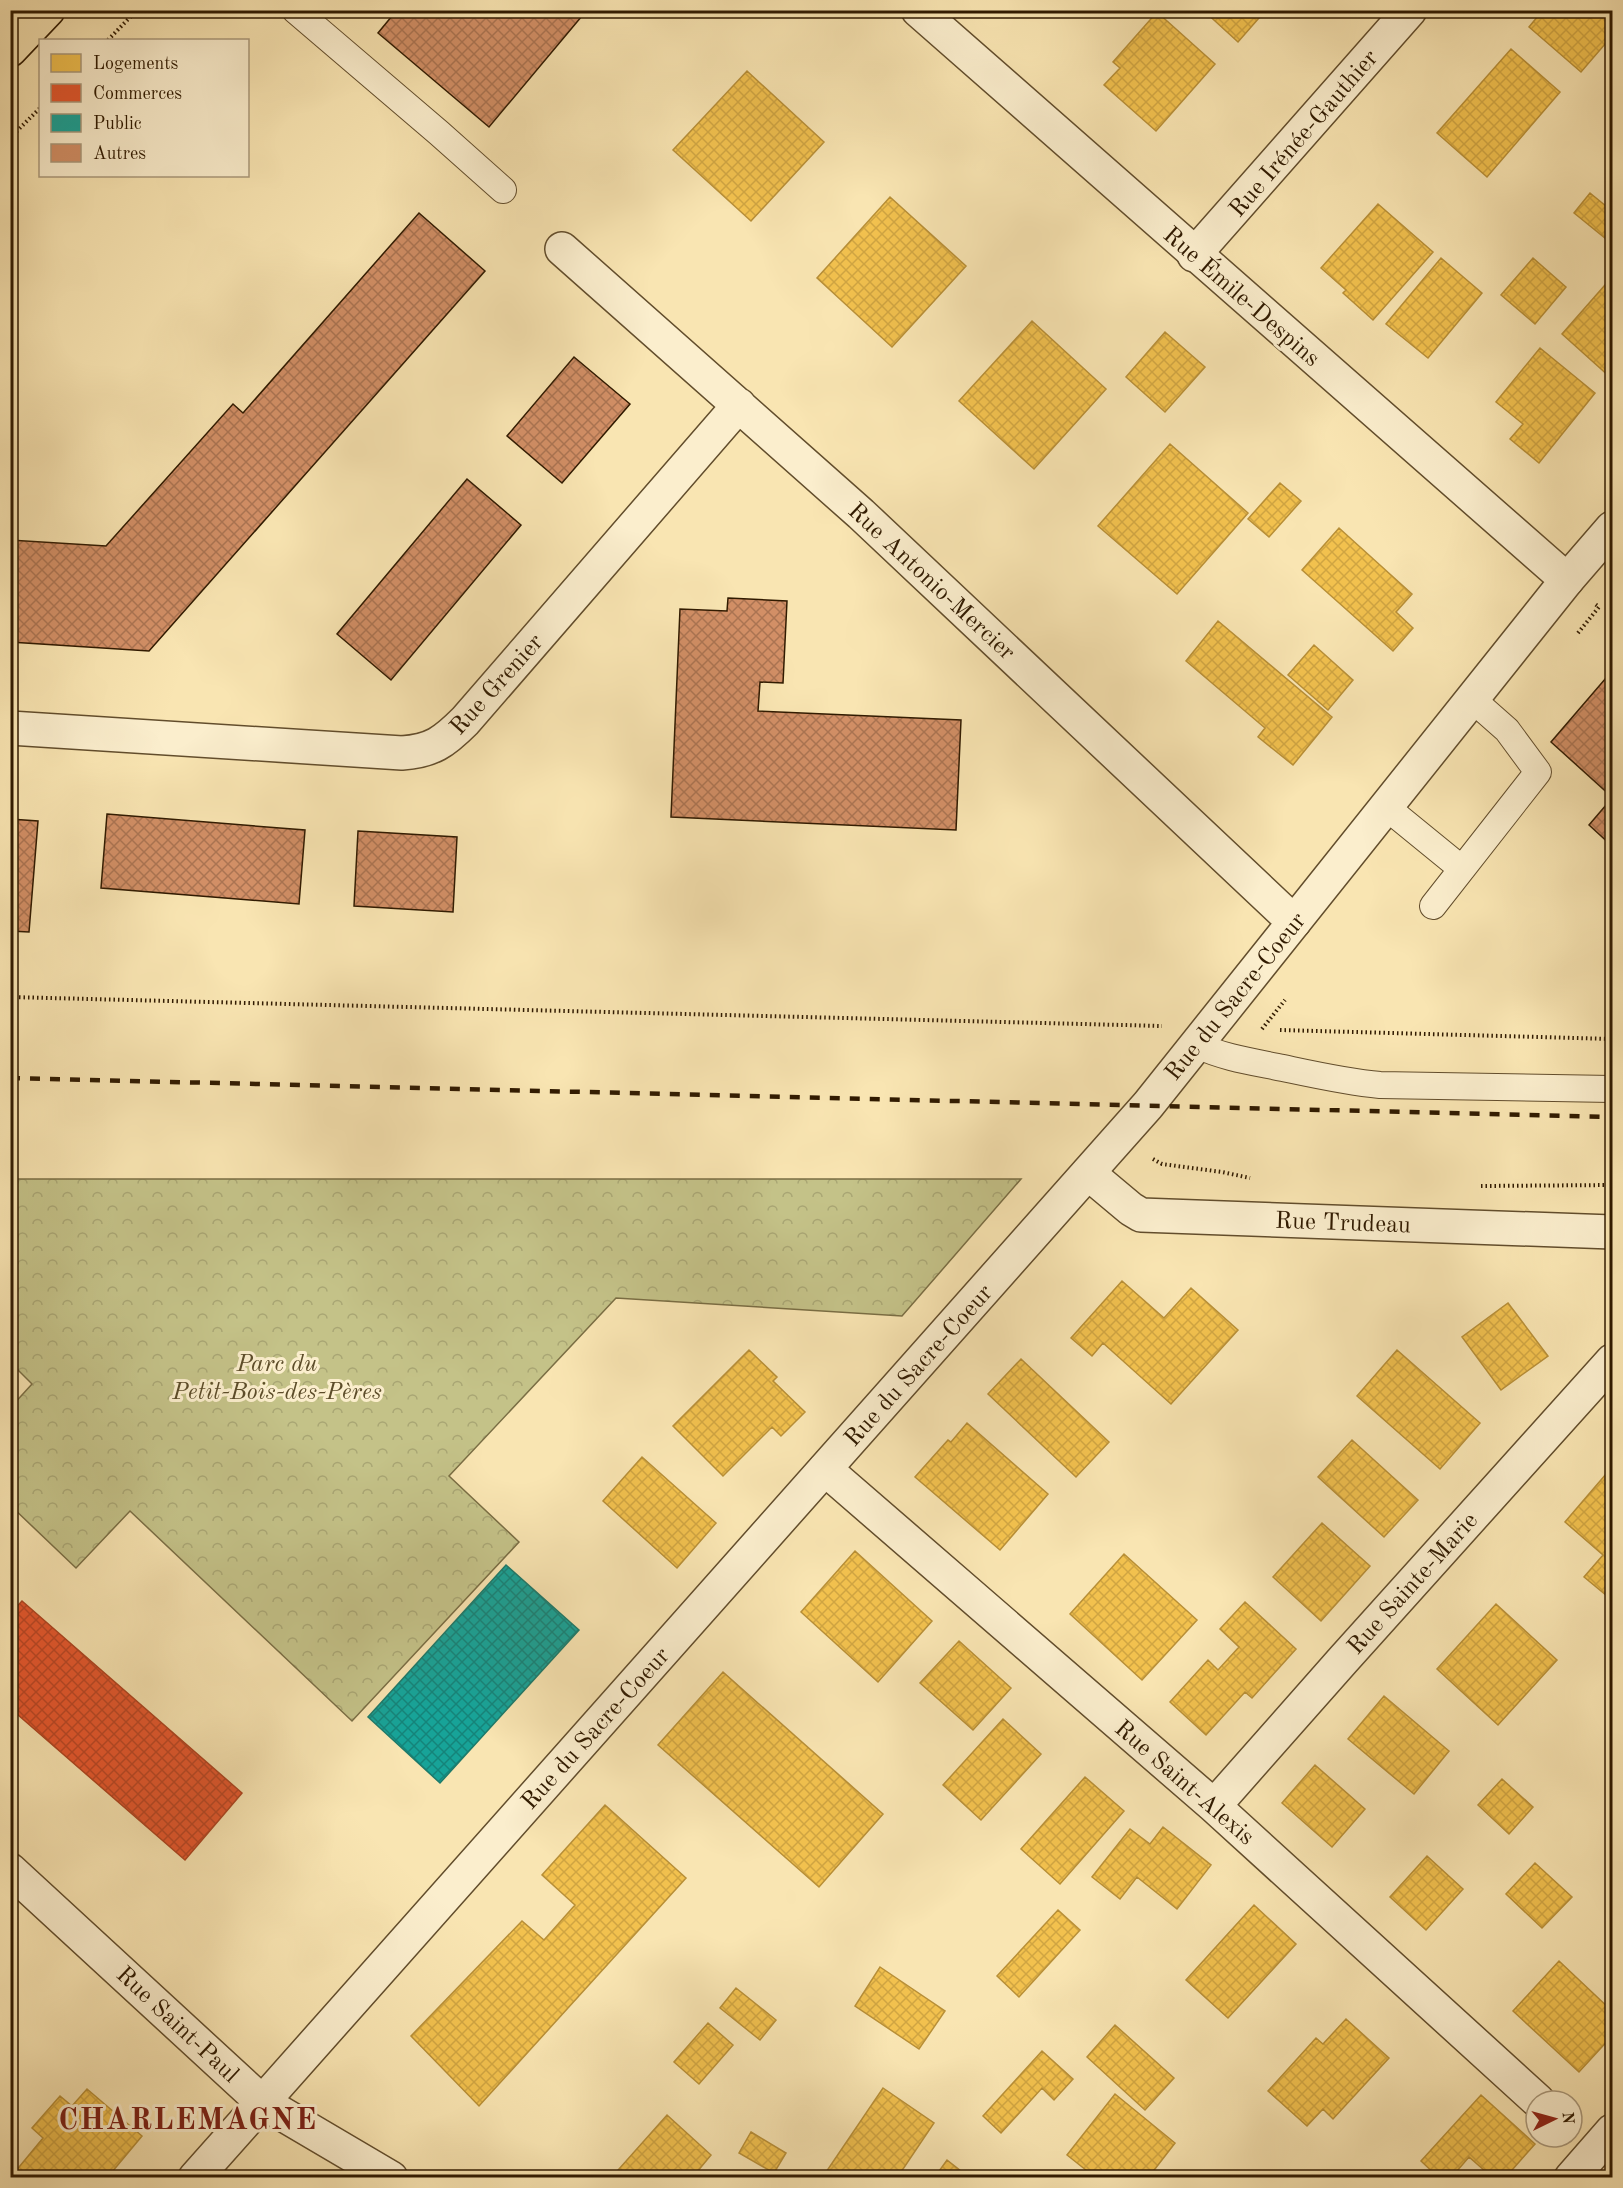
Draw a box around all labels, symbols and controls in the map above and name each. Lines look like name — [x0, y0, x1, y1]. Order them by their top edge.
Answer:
legend — [39, 39, 249, 177]
street label: Rue Irénée-Gauthier — [1226, 46, 1383, 222]
text: Logements — [93, 55, 179, 73]
text: Commerces — [93, 85, 182, 103]
text: Public — [93, 115, 142, 133]
text: Autres — [93, 145, 146, 163]
street label: Rue Émile-Despins — [1158, 220, 1326, 372]
street label: Rue Antonio-Mercier — [843, 499, 1019, 666]
street label: Rue Grenier — [446, 630, 549, 740]
street label: Rue du Sacre-Coeur — [1162, 909, 1312, 1086]
street label: Rue Trudeau — [1275, 1210, 1411, 1238]
street label: Rue du Sacre-Coeur — [841, 1281, 998, 1452]
park label: Parc du Petit-Bois-des-Pères — [171, 1353, 382, 1405]
street label: Rue Sainte-Marie — [1344, 1509, 1483, 1660]
street label: Rue du Sacre-Coeur — [518, 1644, 675, 1815]
street label: Rue Saint-Alexis — [1109, 1717, 1258, 1850]
street label: Rue Saint-Paul — [111, 1963, 242, 2088]
north arrow — [1524, 2089, 1584, 2149]
district label: CHARLEMAGNE — [58, 2106, 318, 2136]
text: N — [1558, 2111, 1576, 2125]

